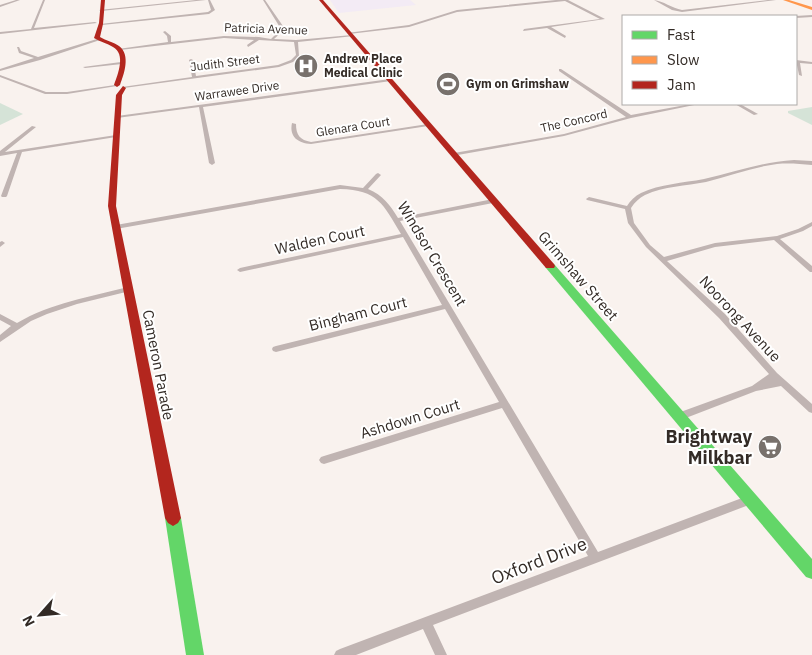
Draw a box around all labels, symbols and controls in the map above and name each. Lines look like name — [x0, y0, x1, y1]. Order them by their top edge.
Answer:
legend — [622, 15, 797, 105]
street label: Patricia Avenue — [224, 20, 308, 37]
text: Fast — [667, 25, 695, 44]
text: Slow — [667, 50, 700, 69]
street label: Judith Street — [189, 51, 260, 74]
place label: Andrew Place Medical Clinic — [324, 51, 403, 80]
hospital icon: Andrew Place Medical Clinic — [293, 53, 319, 79]
sports icon: Gym on Grimshaw — [435, 71, 461, 97]
text: Jam — [667, 75, 696, 94]
place label: Gym on Grimshaw — [466, 76, 569, 91]
street label: Warrawee Drive — [194, 77, 281, 104]
street label: The Concord — [539, 106, 609, 135]
street label: Glenara Court — [315, 113, 391, 140]
street label: Windsor Crescent — [394, 198, 471, 310]
street label: Walden Court — [273, 221, 367, 258]
street label: Grimshaw Street — [534, 227, 623, 324]
street label: Noorong Avenue — [695, 271, 785, 366]
street label: Bingham Court — [307, 292, 409, 335]
street label: Cameron Parade — [138, 308, 178, 422]
street label: Ashdown Court — [358, 394, 462, 443]
place label: Brightway Milkbar — [665, 425, 752, 469]
supermarket icon: Brightway Milkbar — [757, 434, 783, 460]
street label: Oxford Drive — [488, 532, 590, 589]
north arrow — [15, 590, 65, 640]
text: N — [18, 612, 39, 630]

